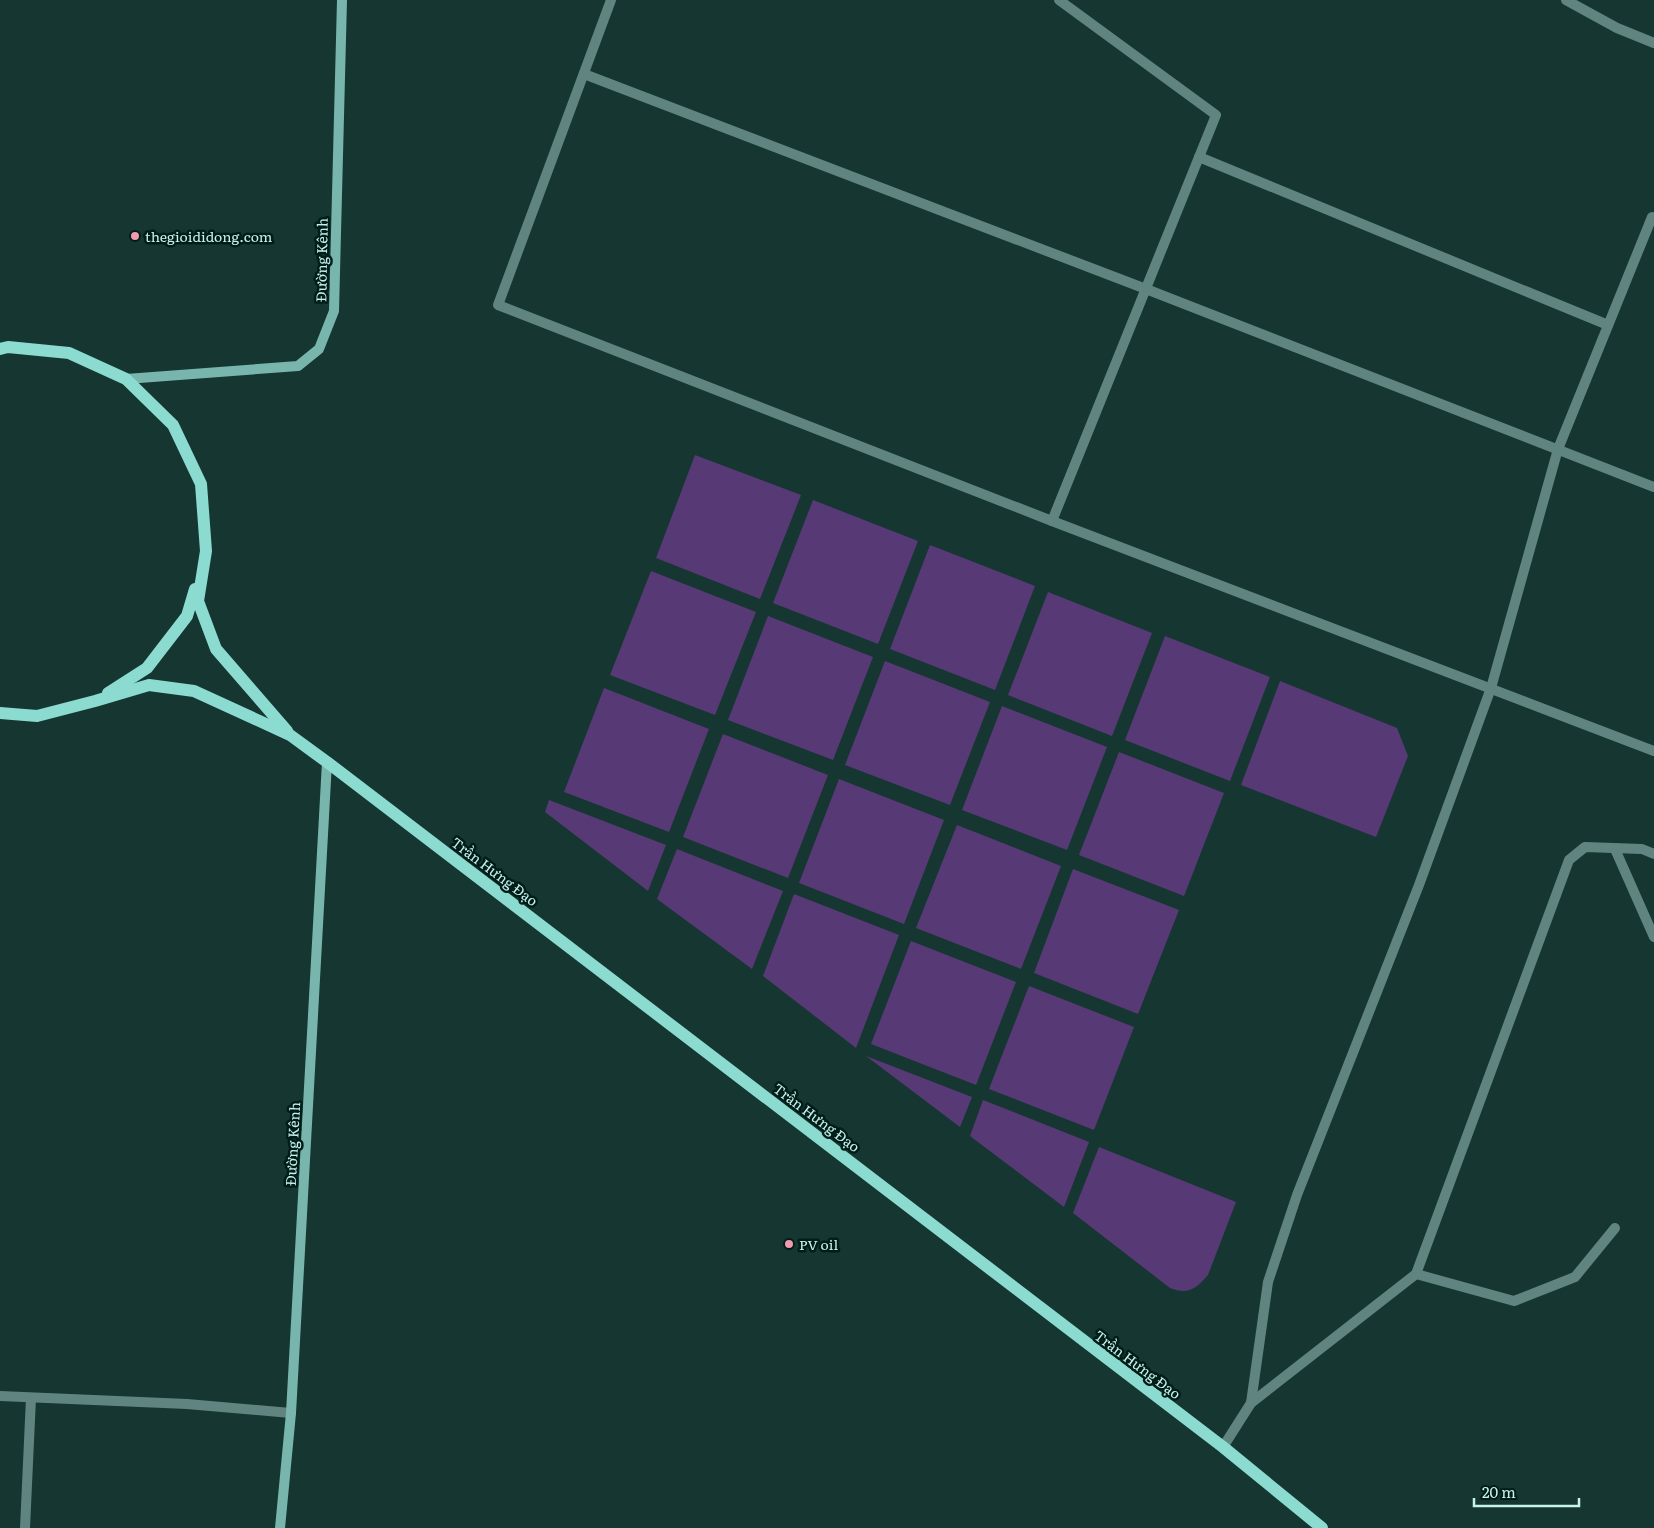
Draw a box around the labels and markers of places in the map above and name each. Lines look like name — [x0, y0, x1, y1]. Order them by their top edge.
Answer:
place label: thegioididong.com — [145, 226, 273, 246]
marker: thegioididong.com — [129, 230, 141, 242]
place label: PV oil — [799, 1234, 838, 1254]
marker: PV oil — [783, 1238, 795, 1250]

